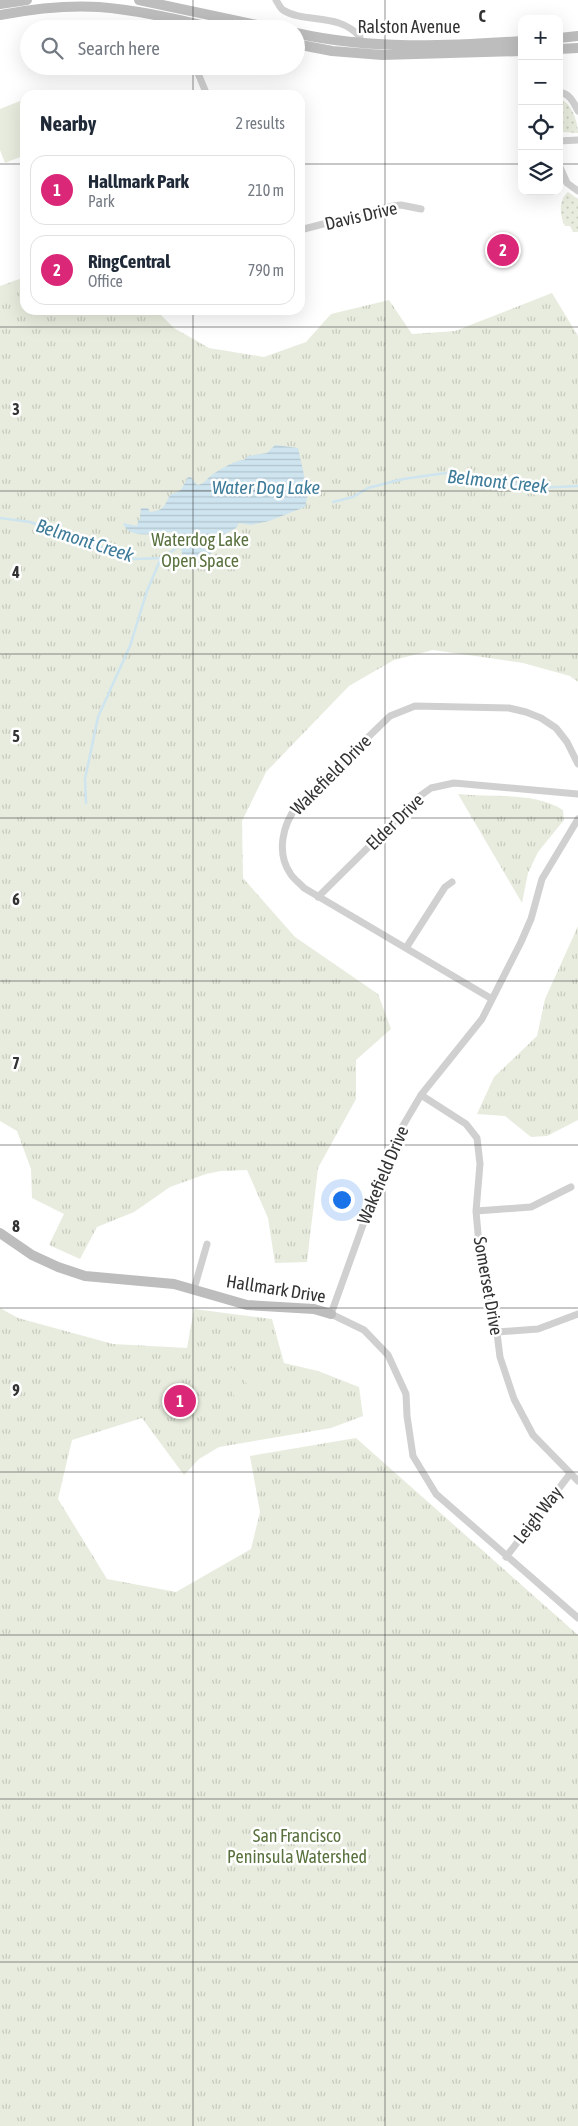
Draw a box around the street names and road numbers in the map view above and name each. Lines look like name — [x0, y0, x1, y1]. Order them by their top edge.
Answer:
street label: Ralston Avenue — [358, 16, 460, 37]
street label: Davis Drive — [323, 197, 399, 234]
street label: Wakefield Drive — [286, 730, 375, 819]
street label: Elder Drive — [362, 789, 428, 854]
street label: Wakefield Drive — [352, 1123, 413, 1227]
street label: Somerset Drive — [470, 1235, 507, 1337]
street label: Hallmark Drive — [225, 1270, 327, 1307]
street label: Leigh Way — [509, 1482, 566, 1547]

